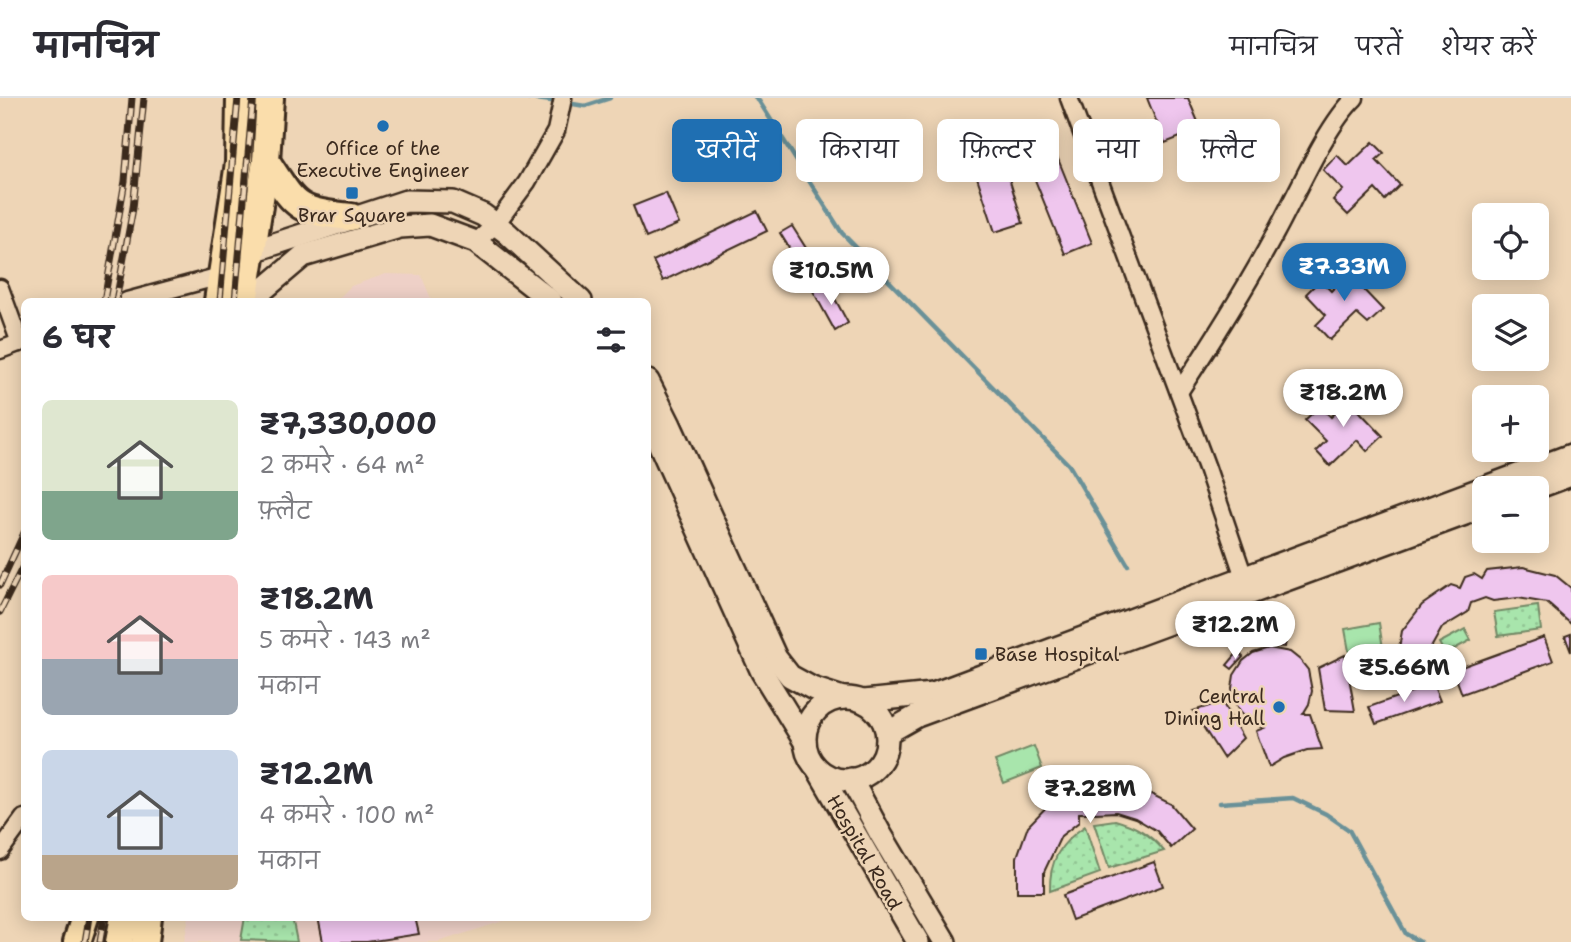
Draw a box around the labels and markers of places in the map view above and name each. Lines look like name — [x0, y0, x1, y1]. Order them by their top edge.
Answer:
marker: Office of the Executive Engineer — [375, 118, 391, 134]
place label: Office of the Executive Engineer — [296, 136, 470, 183]
marker: Brar Square — [344, 185, 360, 201]
place label: Brar Square — [298, 203, 406, 228]
pin: ₹7.33M — [1287, 244, 1401, 303]
pin: ₹10.5M — [774, 248, 888, 307]
pin: ₹18.2M — [1286, 370, 1400, 429]
pin: ₹12.2M — [1178, 602, 1292, 661]
place label: Base Hospital — [995, 642, 1120, 667]
pin: ₹5.66M — [1347, 644, 1461, 704]
marker: Base Hospital — [973, 646, 989, 662]
place label: Central Dining Hall — [1164, 684, 1265, 731]
marker: Central Dining Hall — [1271, 699, 1287, 715]
pin: ₹7.28M — [1033, 766, 1147, 825]

